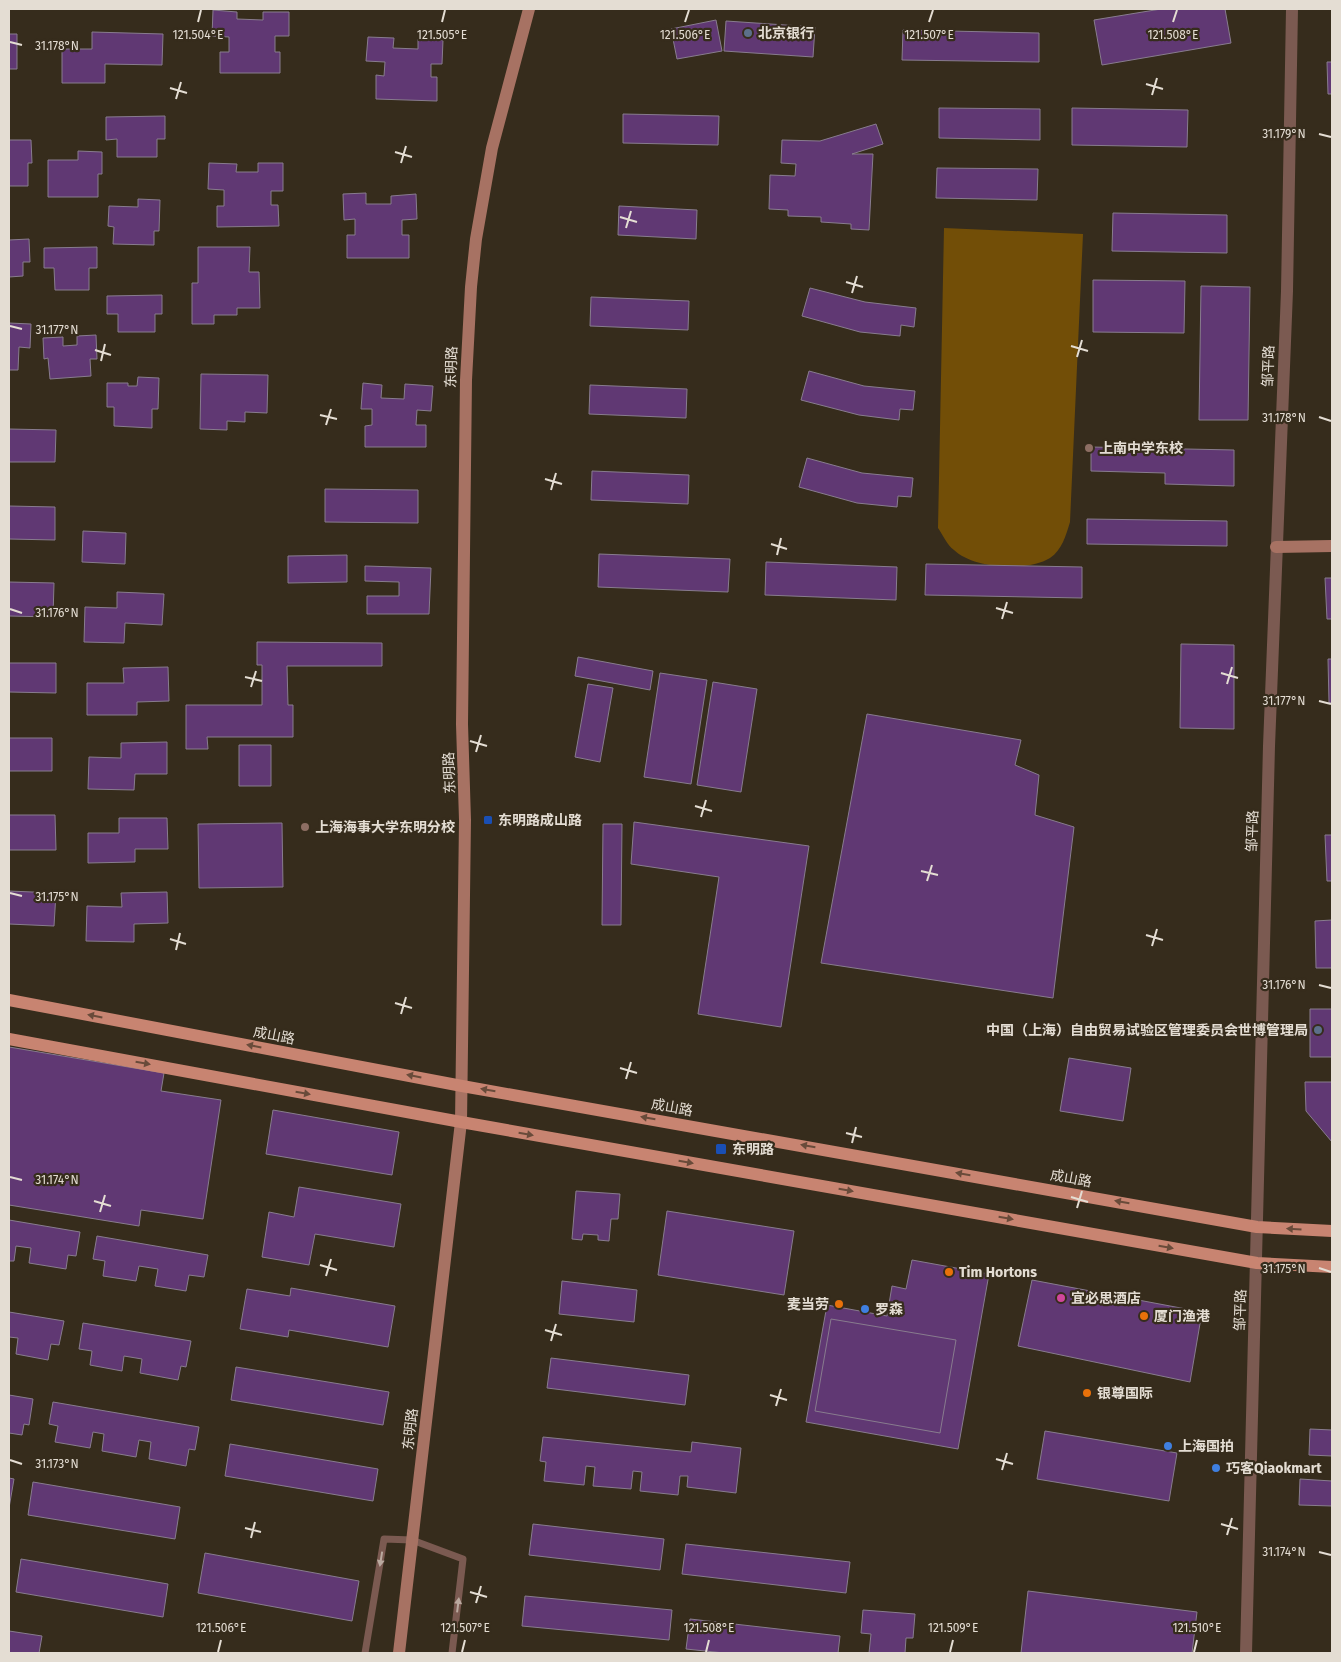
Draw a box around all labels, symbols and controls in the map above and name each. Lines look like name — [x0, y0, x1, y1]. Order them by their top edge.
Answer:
place label: 北京银行 — [758, 25, 814, 42]
marker: 北京银行 — [742, 27, 754, 39]
text: 121.504°E — [173, 28, 223, 42]
text: 121.505°E — [417, 28, 467, 42]
text: 121.506°E — [660, 28, 710, 42]
text: 121.507°E — [904, 28, 954, 42]
text: 121.508°E — [1147, 28, 1199, 42]
text: 31.178°N — [35, 39, 79, 53]
text: 31.179°N — [1262, 127, 1306, 141]
text: 31.177°N — [35, 323, 79, 337]
street label: 邹平路 — [1259, 345, 1278, 387]
street label: 东明路 — [442, 346, 461, 388]
text: 31.178°N — [1262, 411, 1306, 425]
place label: 上南中学东校 — [1099, 440, 1183, 457]
marker: 上南中学东校 — [1083, 442, 1095, 454]
text: 31.176°N — [35, 606, 79, 620]
text: 31.177°N — [1262, 694, 1306, 708]
street label: 东明路 — [440, 752, 459, 794]
street label: 邹平路 — [1243, 810, 1262, 852]
place label: 东明路成山路 — [498, 812, 582, 829]
marker: 东明路成山路 — [482, 814, 494, 826]
place label: 上海海事大学东明分校 — [315, 819, 455, 836]
marker: 上海海事大学东明分校 — [299, 821, 311, 833]
text: 31.175°N — [35, 890, 79, 904]
text: 31.176°N — [1262, 978, 1306, 992]
one-way arrow — [86, 1011, 102, 1019]
place label: 中国（上海）自由贸易试验区管理委员会世博管理局 — [986, 1022, 1308, 1039]
street label: 成山路 — [252, 1023, 296, 1048]
marker: 中国（上海）自由贸易试验区管理委员会世博管理局 — [1312, 1024, 1324, 1036]
one-way arrow — [246, 1042, 262, 1050]
one-way arrow — [135, 1060, 151, 1068]
one-way arrow — [406, 1072, 422, 1080]
one-way arrow — [479, 1086, 495, 1094]
one-way arrow — [295, 1089, 310, 1097]
street label: 成山路 — [650, 1095, 694, 1120]
one-way arrow — [639, 1114, 655, 1122]
one-way arrow — [518, 1130, 534, 1138]
place label: 东明路 — [732, 1141, 774, 1158]
marker: 东明路 — [714, 1142, 728, 1156]
one-way arrow — [799, 1142, 815, 1150]
one-way arrow — [678, 1158, 694, 1166]
street label: 成山路 — [1049, 1166, 1093, 1191]
one-way arrow — [954, 1169, 970, 1177]
text: 31.174°N — [35, 1173, 79, 1187]
one-way arrow — [839, 1186, 855, 1194]
one-way arrow — [1114, 1198, 1130, 1206]
one-way arrow — [999, 1215, 1015, 1223]
one-way arrow — [1286, 1224, 1302, 1232]
one-way arrow — [1159, 1243, 1175, 1251]
text: 31.175°N — [1262, 1262, 1306, 1276]
place label: Tim Hortons — [959, 1264, 1037, 1281]
marker: Tim Hortons — [943, 1266, 955, 1278]
street label: 邹平路 — [1231, 1289, 1250, 1331]
place label: 宜必思酒店 — [1071, 1290, 1141, 1307]
marker: 宜必思酒店 — [1055, 1292, 1067, 1304]
place label: 麦当劳 — [787, 1296, 829, 1313]
marker: 麦当劳 — [833, 1298, 845, 1310]
place label: 罗森 — [875, 1301, 903, 1318]
marker: 罗森 — [859, 1303, 871, 1315]
place label: 厦门渔港 — [1154, 1308, 1210, 1325]
marker: 厦门渔港 — [1138, 1310, 1150, 1322]
place label: 银尊国际 — [1097, 1385, 1153, 1402]
marker: 银尊国际 — [1081, 1387, 1093, 1399]
street label: 东明路 — [400, 1407, 421, 1451]
place label: 上海国拍 — [1178, 1438, 1234, 1455]
marker: 上海国拍 — [1162, 1440, 1174, 1452]
text: 31.173°N — [35, 1457, 79, 1471]
place label: 巧客Qiaokmart — [1226, 1460, 1322, 1477]
marker: 巧客Qiaokmart — [1210, 1462, 1222, 1474]
text: 31.174°N — [1262, 1545, 1306, 1559]
one-way arrow — [376, 1551, 384, 1567]
one-way arrow — [454, 1597, 462, 1613]
text: 121.506°E — [196, 1621, 246, 1635]
text: 121.507°E — [440, 1621, 490, 1635]
text: 121.508°E — [683, 1621, 735, 1635]
text: 121.509°E — [928, 1621, 978, 1635]
text: 121.510°E — [1172, 1621, 1222, 1635]

